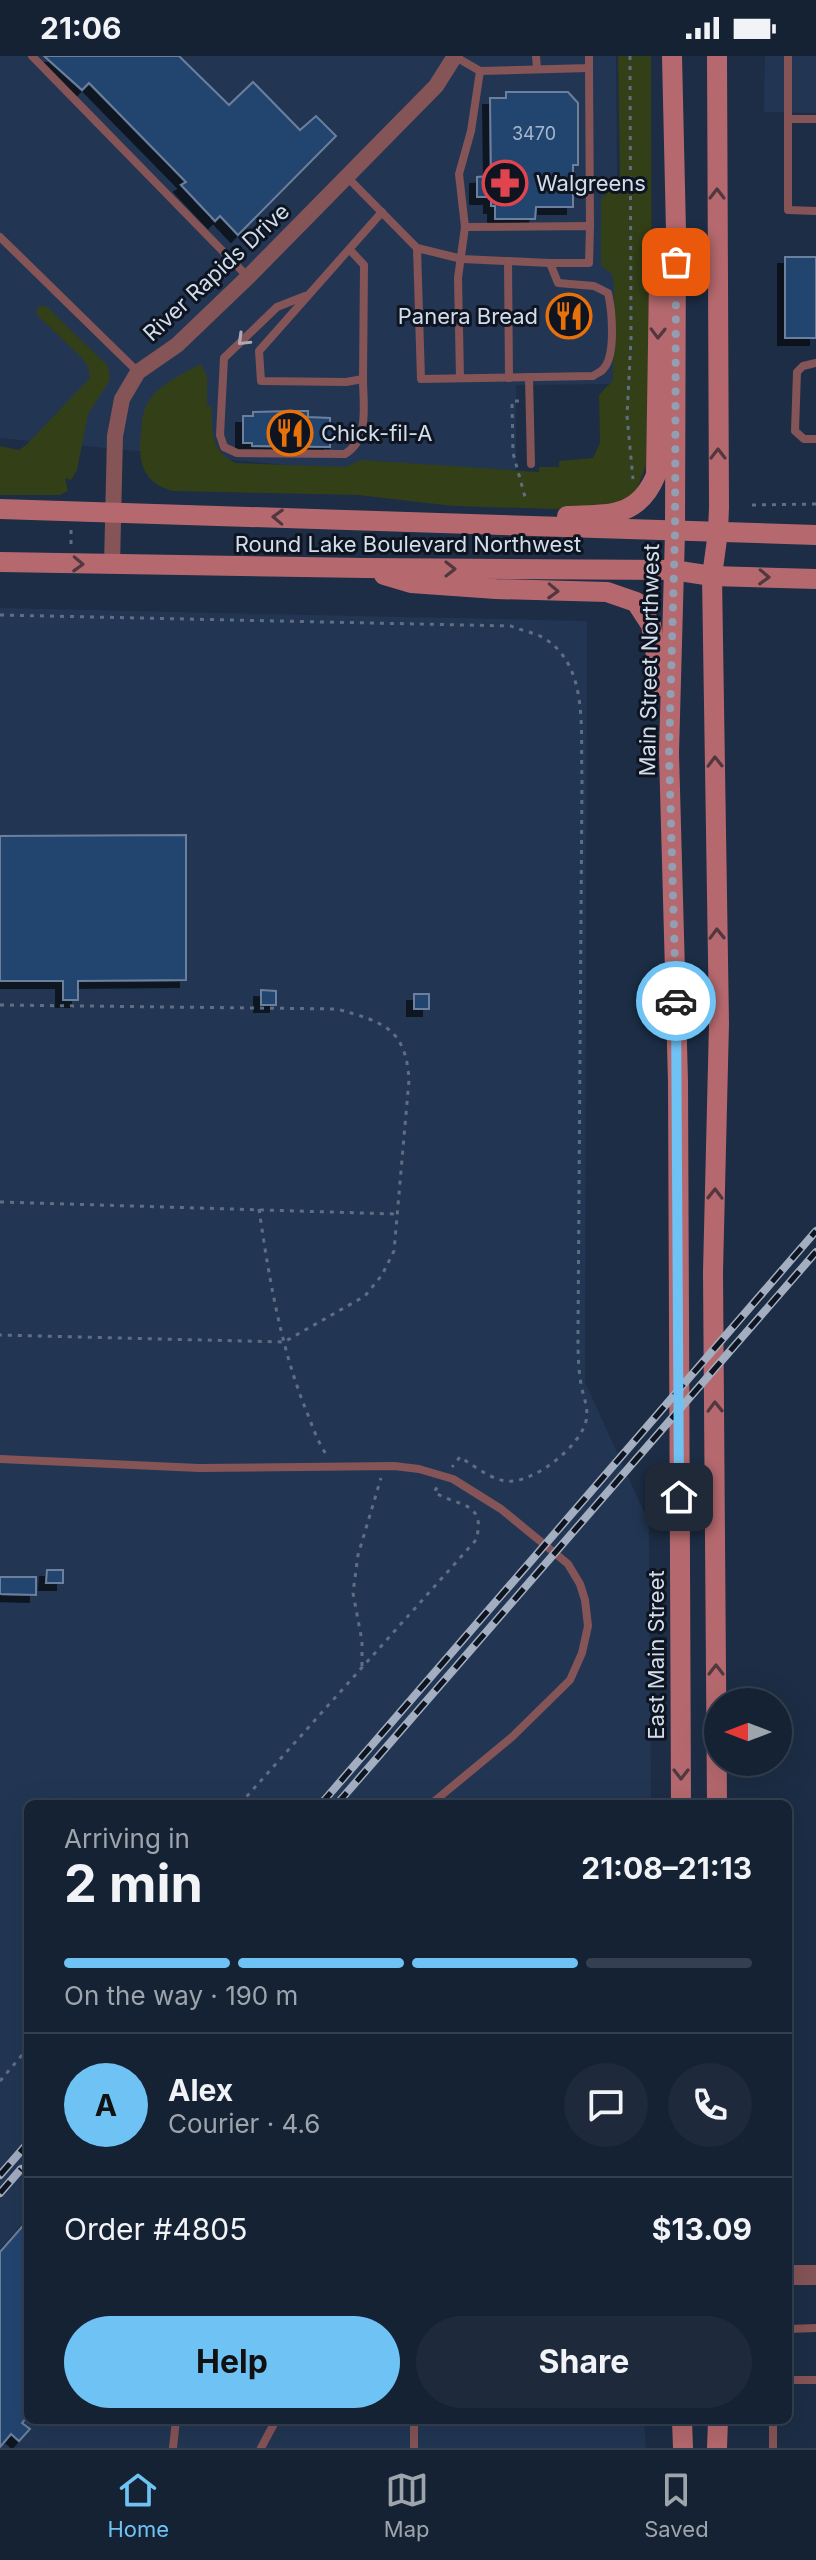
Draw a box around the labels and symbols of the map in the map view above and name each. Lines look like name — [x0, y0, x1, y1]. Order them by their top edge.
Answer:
house number: 3470 — [512, 123, 556, 144]
pharmacy icon: Walgreens — [481, 159, 529, 207]
place label: Walgreens — [536, 170, 646, 196]
one-way arrow — [708, 187, 726, 200]
street label: River Rapids Drive — [138, 198, 294, 346]
pin — [642, 228, 710, 296]
restaurant icon: Panera Bread — [545, 292, 593, 340]
place label: Panera Bread — [398, 303, 538, 329]
one-way arrow — [649, 327, 667, 340]
one-way arrow — [238, 330, 252, 345]
restaurant icon: Chick-fil-A — [266, 409, 314, 457]
place label: Chick-fil-A — [321, 420, 433, 446]
one-way arrow — [709, 447, 727, 460]
one-way arrow — [271, 508, 284, 525]
street label: Round Lake Boulevard Northwest — [235, 531, 581, 557]
street label: Main Street Northwest — [634, 543, 664, 777]
one-way arrow — [72, 556, 85, 573]
one-way arrow — [444, 560, 457, 578]
one-way arrow — [758, 569, 771, 586]
one-way arrow — [547, 582, 560, 599]
one-way arrow — [706, 755, 724, 768]
one-way arrow — [709, 927, 726, 940]
courier — [636, 961, 716, 1041]
one-way arrow — [706, 1187, 724, 1200]
one-way arrow — [706, 1400, 723, 1413]
pin — [645, 1463, 713, 1531]
street label: East Main Street — [643, 1570, 669, 1740]
one-way arrow — [708, 1663, 725, 1676]
north arrow — [704, 1688, 792, 1776]
one-way arrow — [672, 1768, 690, 1781]

